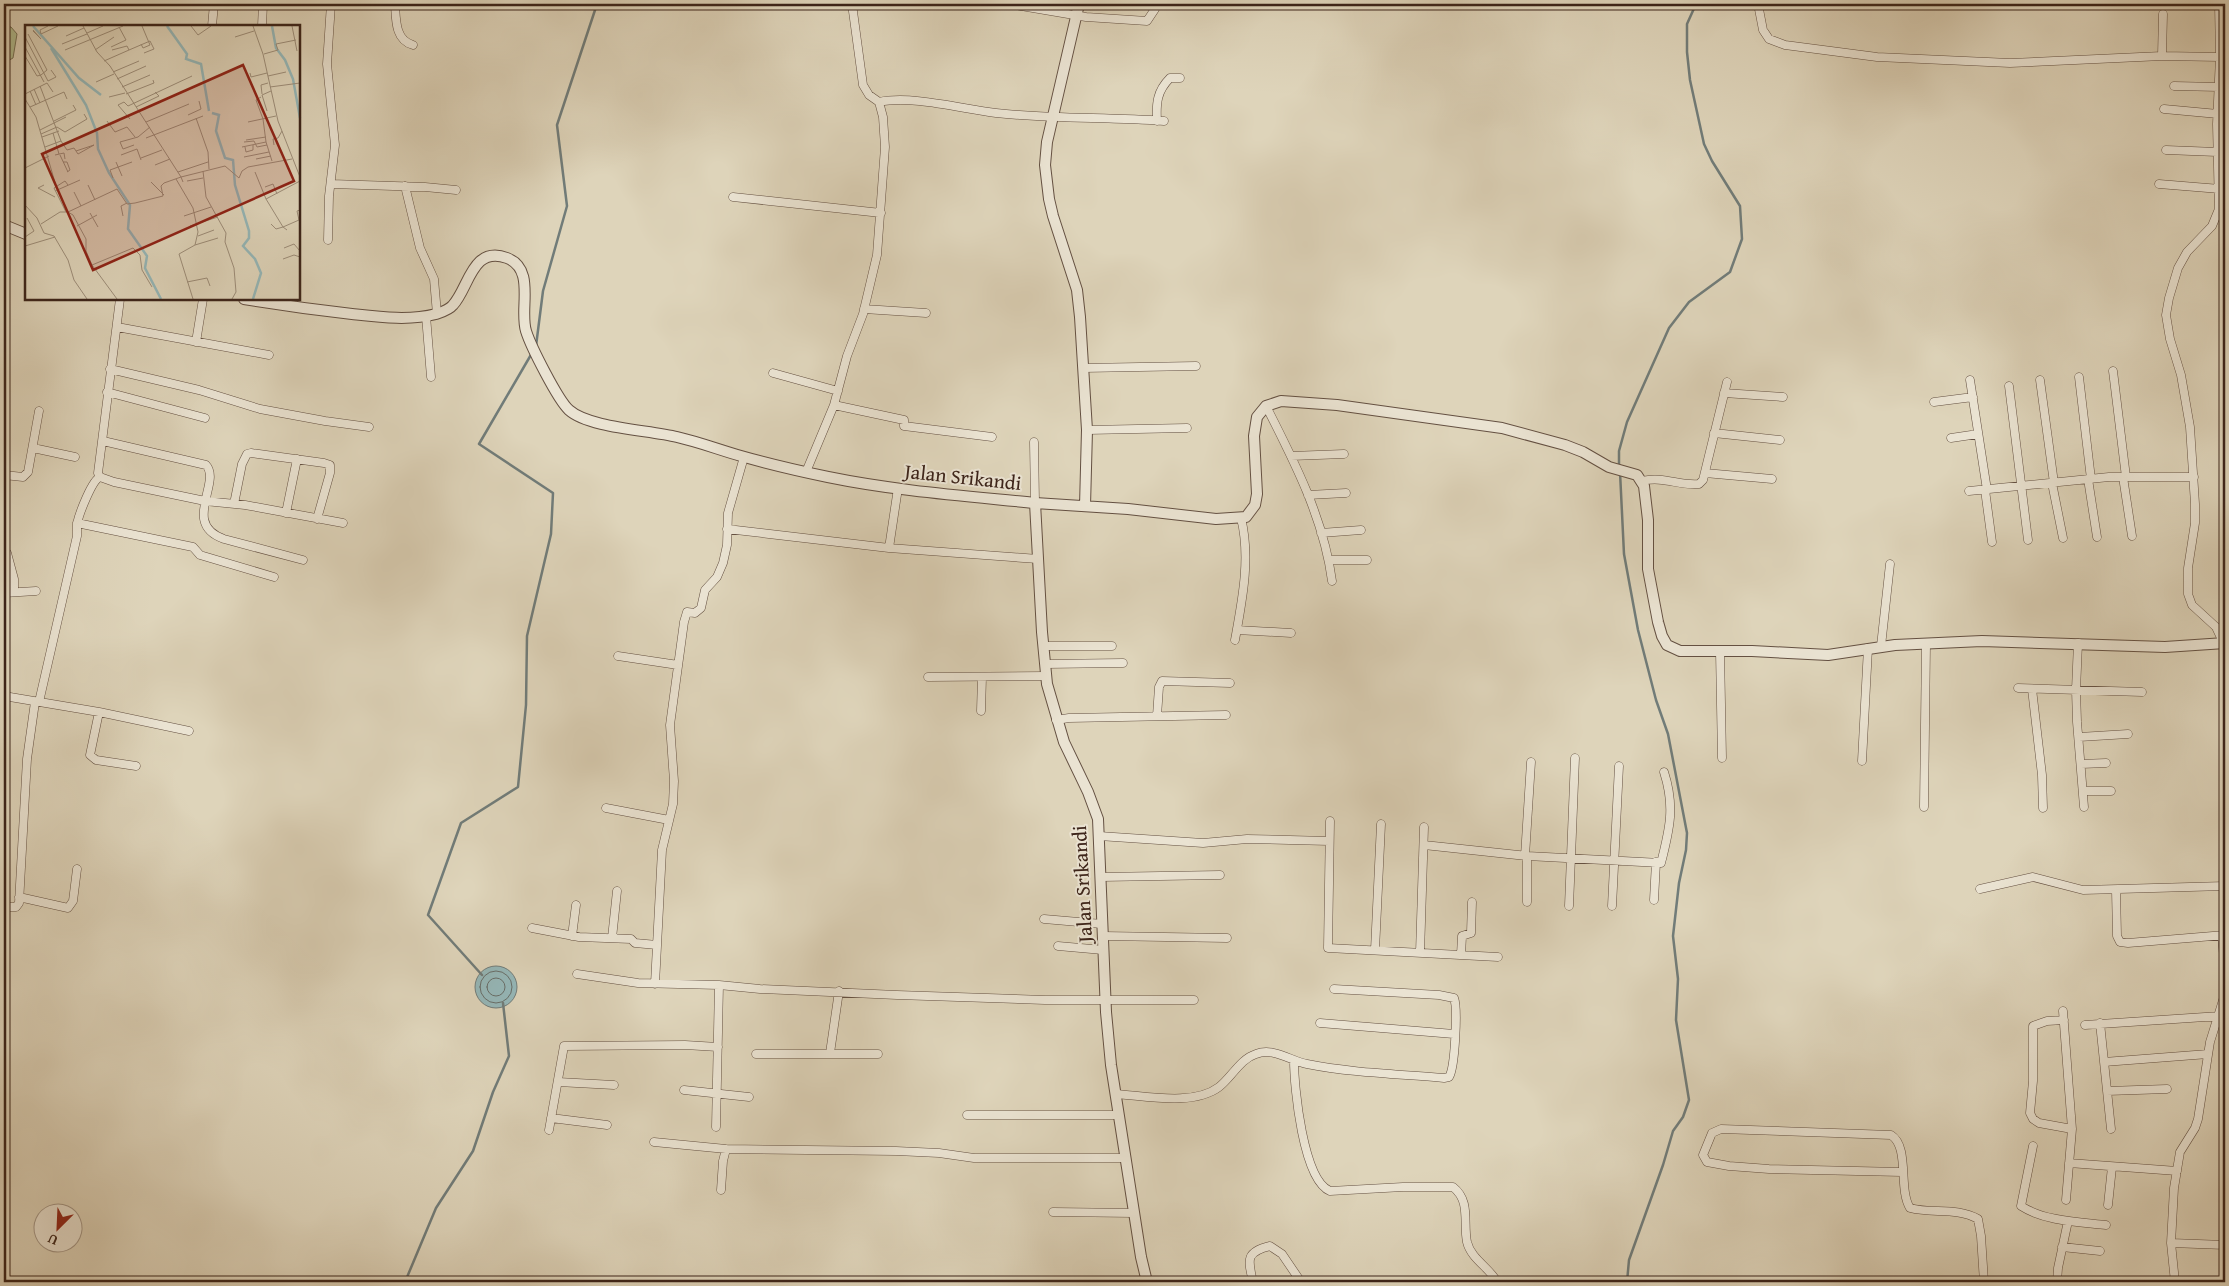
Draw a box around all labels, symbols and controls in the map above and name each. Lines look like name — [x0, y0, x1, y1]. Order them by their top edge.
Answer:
inset map — [25, 25, 300, 300]
street label: Jalan Srikandi — [900, 456, 1023, 497]
street label: Jalan Srikandi — [1064, 824, 1099, 946]
north arrow — [32, 1204, 82, 1254]
text: U — [44, 1229, 61, 1251]

